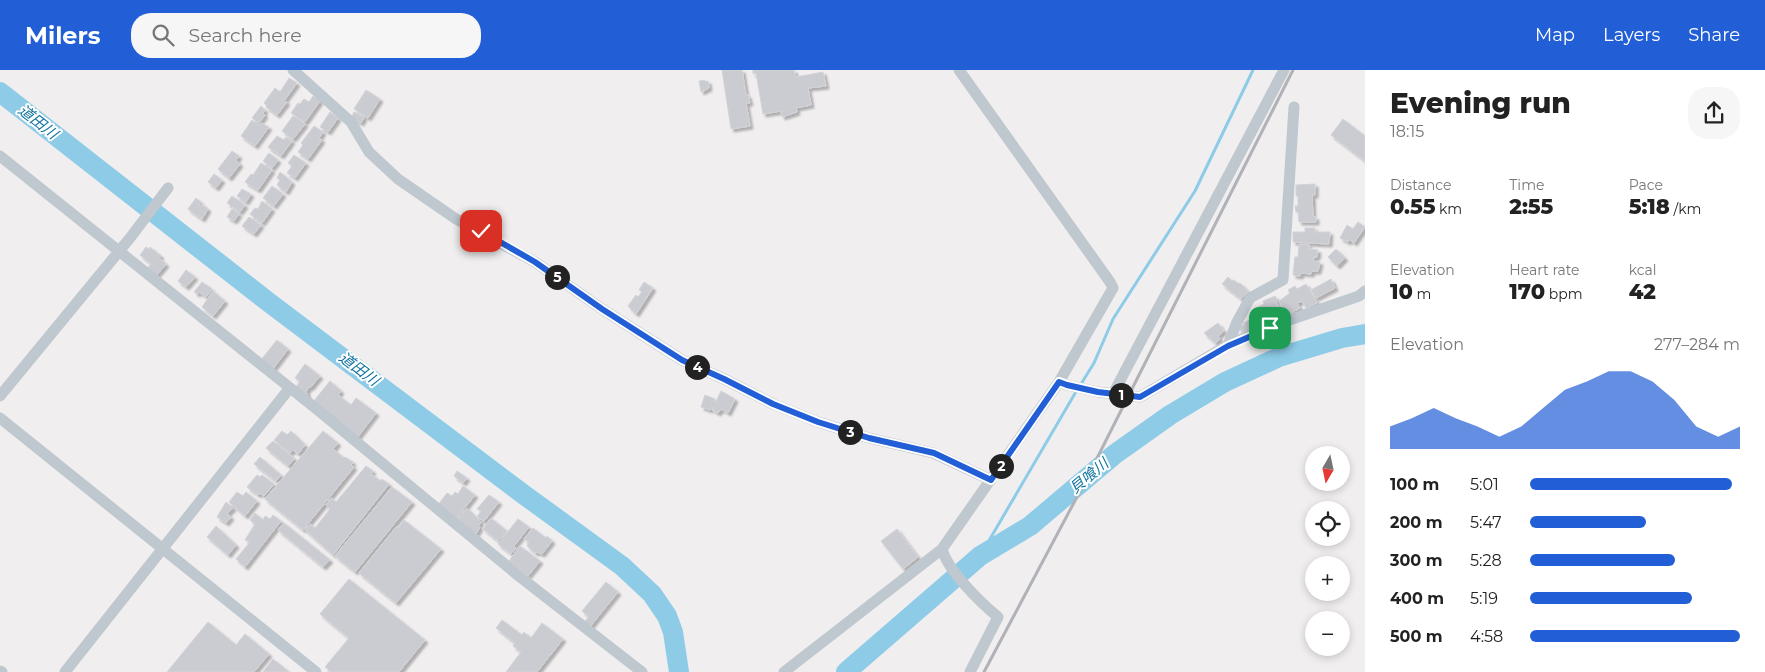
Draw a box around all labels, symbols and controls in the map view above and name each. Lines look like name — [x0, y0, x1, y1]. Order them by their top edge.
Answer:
search box — [131, 13, 481, 58]
text: Milers — [25, 21, 101, 50]
icon: search — [149, 21, 177, 49]
text: Search here — [189, 24, 302, 47]
text: Map — [1535, 24, 1575, 46]
text: Layers — [1603, 24, 1660, 46]
text: Share — [1688, 24, 1740, 46]
text: Evening run — [1390, 86, 1571, 120]
button: share — [1688, 87, 1740, 139]
water label: 道田川 — [15, 100, 63, 144]
text: 18:15 — [1390, 122, 1424, 141]
text: Distance — [1390, 176, 1452, 194]
text: Time — [1509, 176, 1544, 194]
text: Pace — [1629, 176, 1663, 194]
text: 0.55 — [1390, 194, 1435, 219]
text: 2:55 — [1509, 194, 1553, 219]
text: 5:18 — [1629, 194, 1670, 219]
text: km — [1435, 200, 1462, 218]
text: /km — [1670, 200, 1701, 218]
pin — [460, 210, 502, 252]
icon: check — [467, 217, 495, 245]
text: Elevation — [1390, 261, 1455, 279]
text: Heart rate — [1509, 261, 1580, 279]
text: kcal — [1629, 261, 1657, 279]
pin: 5 — [544, 264, 570, 290]
text: 5 — [553, 268, 562, 286]
text: 10 — [1390, 279, 1413, 304]
text: 170 — [1509, 279, 1545, 304]
text: 42 — [1629, 279, 1656, 304]
text: m — [1413, 285, 1431, 303]
text: bpm — [1545, 285, 1583, 303]
pin — [1249, 307, 1291, 349]
icon: arrive — [1256, 314, 1284, 342]
text: Elevation — [1390, 335, 1464, 354]
text: 277–284 m — [1654, 335, 1740, 354]
water label: 道田川 — [336, 347, 385, 391]
pin: 4 — [684, 354, 710, 380]
text: 4 — [693, 358, 702, 376]
pin: 1 — [1108, 382, 1134, 408]
text: 1 — [1119, 386, 1124, 404]
pin: 3 — [838, 420, 862, 444]
text: 3 — [846, 423, 855, 441]
north arrow — [1305, 446, 1350, 491]
map controls — [1305, 446, 1350, 656]
water label: 貝喰川 — [1065, 453, 1114, 497]
pin: 2 — [988, 454, 1014, 478]
text: 2 — [997, 457, 1006, 475]
text: 100 m — [1390, 475, 1439, 494]
text: 5:01 — [1470, 475, 1499, 494]
button: locate — [1305, 501, 1350, 546]
text: 200 m — [1390, 513, 1442, 532]
text: 5:47 — [1470, 513, 1502, 532]
text: 300 m — [1390, 551, 1443, 570]
text: 5:28 — [1470, 551, 1502, 570]
button: + — [1305, 556, 1350, 601]
text: 400 m — [1390, 589, 1444, 608]
text: 5:19 — [1470, 589, 1498, 608]
button: − — [1305, 611, 1350, 656]
text: 500 m — [1390, 627, 1443, 646]
text: 4:58 — [1470, 627, 1503, 646]

